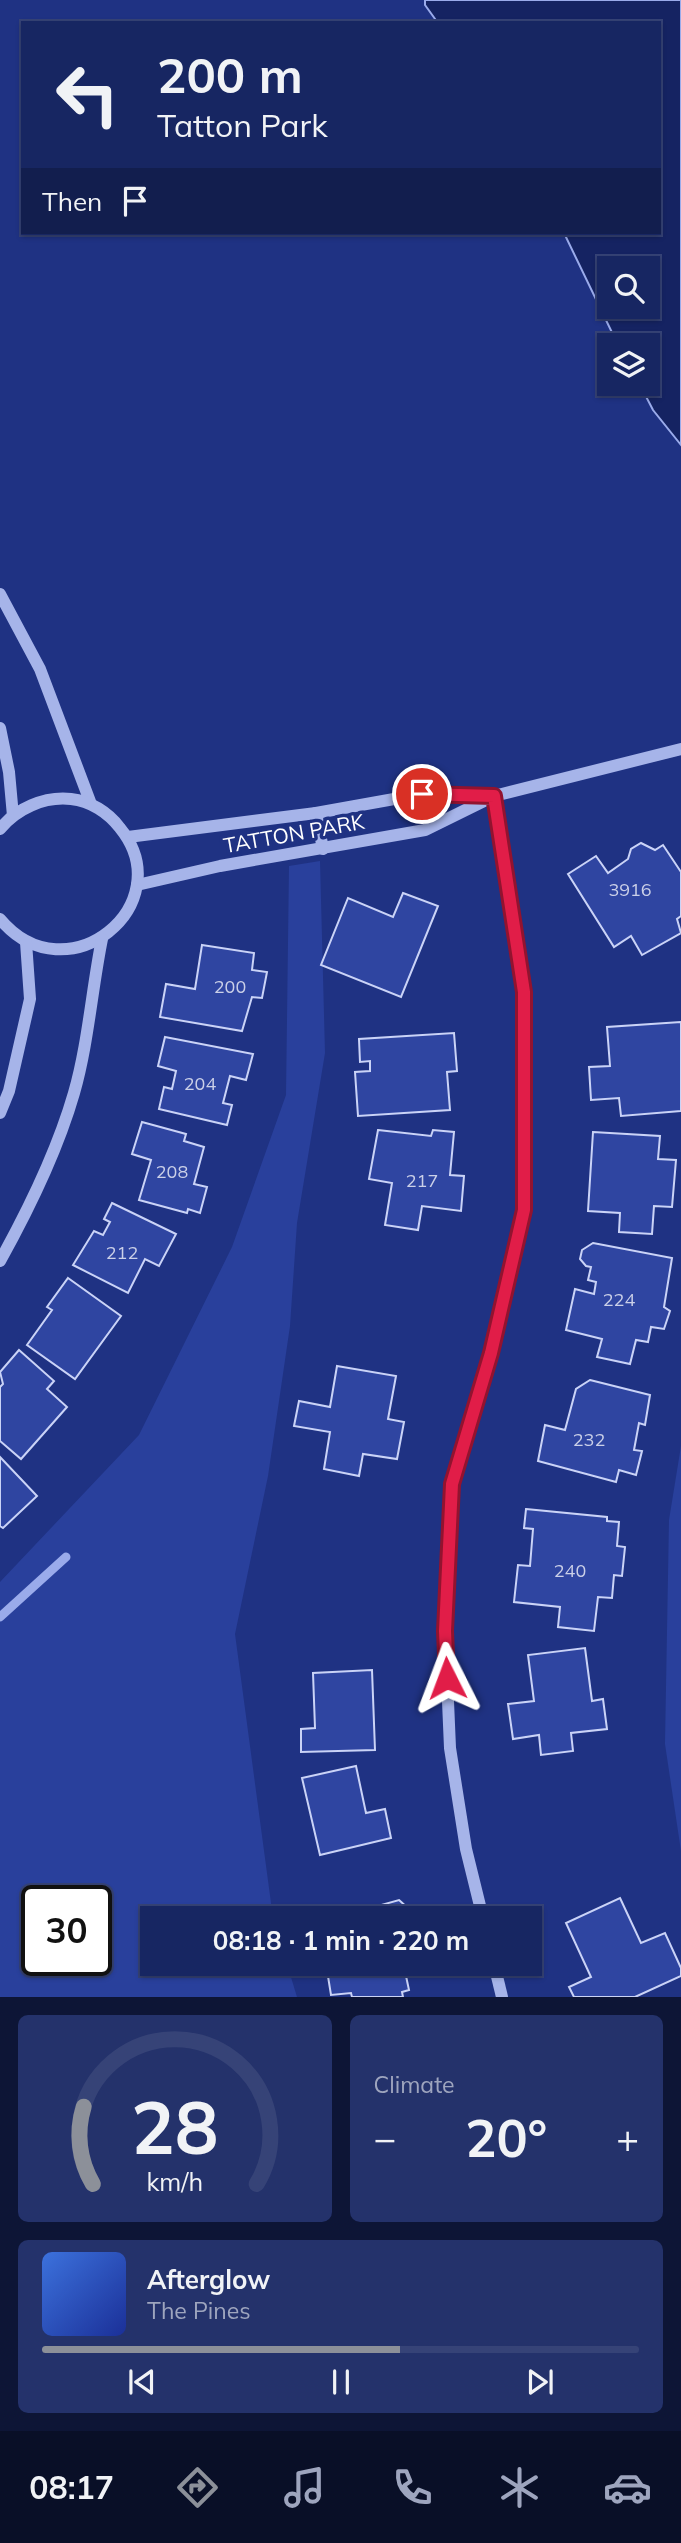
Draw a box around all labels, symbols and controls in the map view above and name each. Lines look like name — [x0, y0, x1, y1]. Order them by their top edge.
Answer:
text: 200 m — [157, 44, 303, 105]
icon: left — [42, 49, 133, 140]
text: Tatton Park — [157, 105, 328, 145]
icon: arrive — [116, 182, 154, 220]
text: Then — [42, 185, 102, 218]
map controls — [597, 256, 660, 396]
button: search — [597, 256, 660, 319]
button: layers — [597, 333, 660, 396]
pin — [392, 764, 452, 824]
icon: arrive — [403, 775, 441, 813]
street label: TATTON PARK — [221, 808, 367, 858]
house number: 3916 — [608, 878, 652, 901]
house number: 200 — [214, 975, 246, 998]
house number: 204 — [184, 1072, 216, 1095]
house number: 208 — [156, 1160, 188, 1183]
house number: 217 — [406, 1169, 438, 1192]
house number: 212 — [106, 1241, 138, 1264]
house number: 224 — [603, 1288, 635, 1311]
house number: 232 — [573, 1428, 605, 1451]
house number: 240 — [554, 1559, 586, 1582]
position arrow — [410, 1641, 484, 1715]
speed limit sign: 30 — [21, 1885, 112, 1976]
text: 08:18 · 1 min · 220 m — [213, 1924, 469, 1957]
text: Climate — [374, 2070, 455, 2099]
text: 28 — [131, 2082, 218, 2173]
text: 20° — [465, 2105, 547, 2170]
text: − — [374, 2114, 396, 2162]
text: + — [616, 2114, 639, 2162]
text: km/h — [146, 2166, 203, 2197]
text: Afterglow — [147, 2263, 270, 2296]
text: The Pines — [147, 2296, 251, 2325]
icon: previous — [123, 2363, 161, 2401]
icon: pause — [322, 2363, 360, 2401]
icon: next — [521, 2363, 559, 2401]
icon: directions — [173, 2463, 222, 2512]
icon: music — [280, 2463, 329, 2512]
icon: phone — [388, 2463, 437, 2512]
icon: climate — [495, 2463, 544, 2512]
icon: car — [603, 2463, 652, 2512]
text: 08:17 — [29, 2467, 114, 2507]

